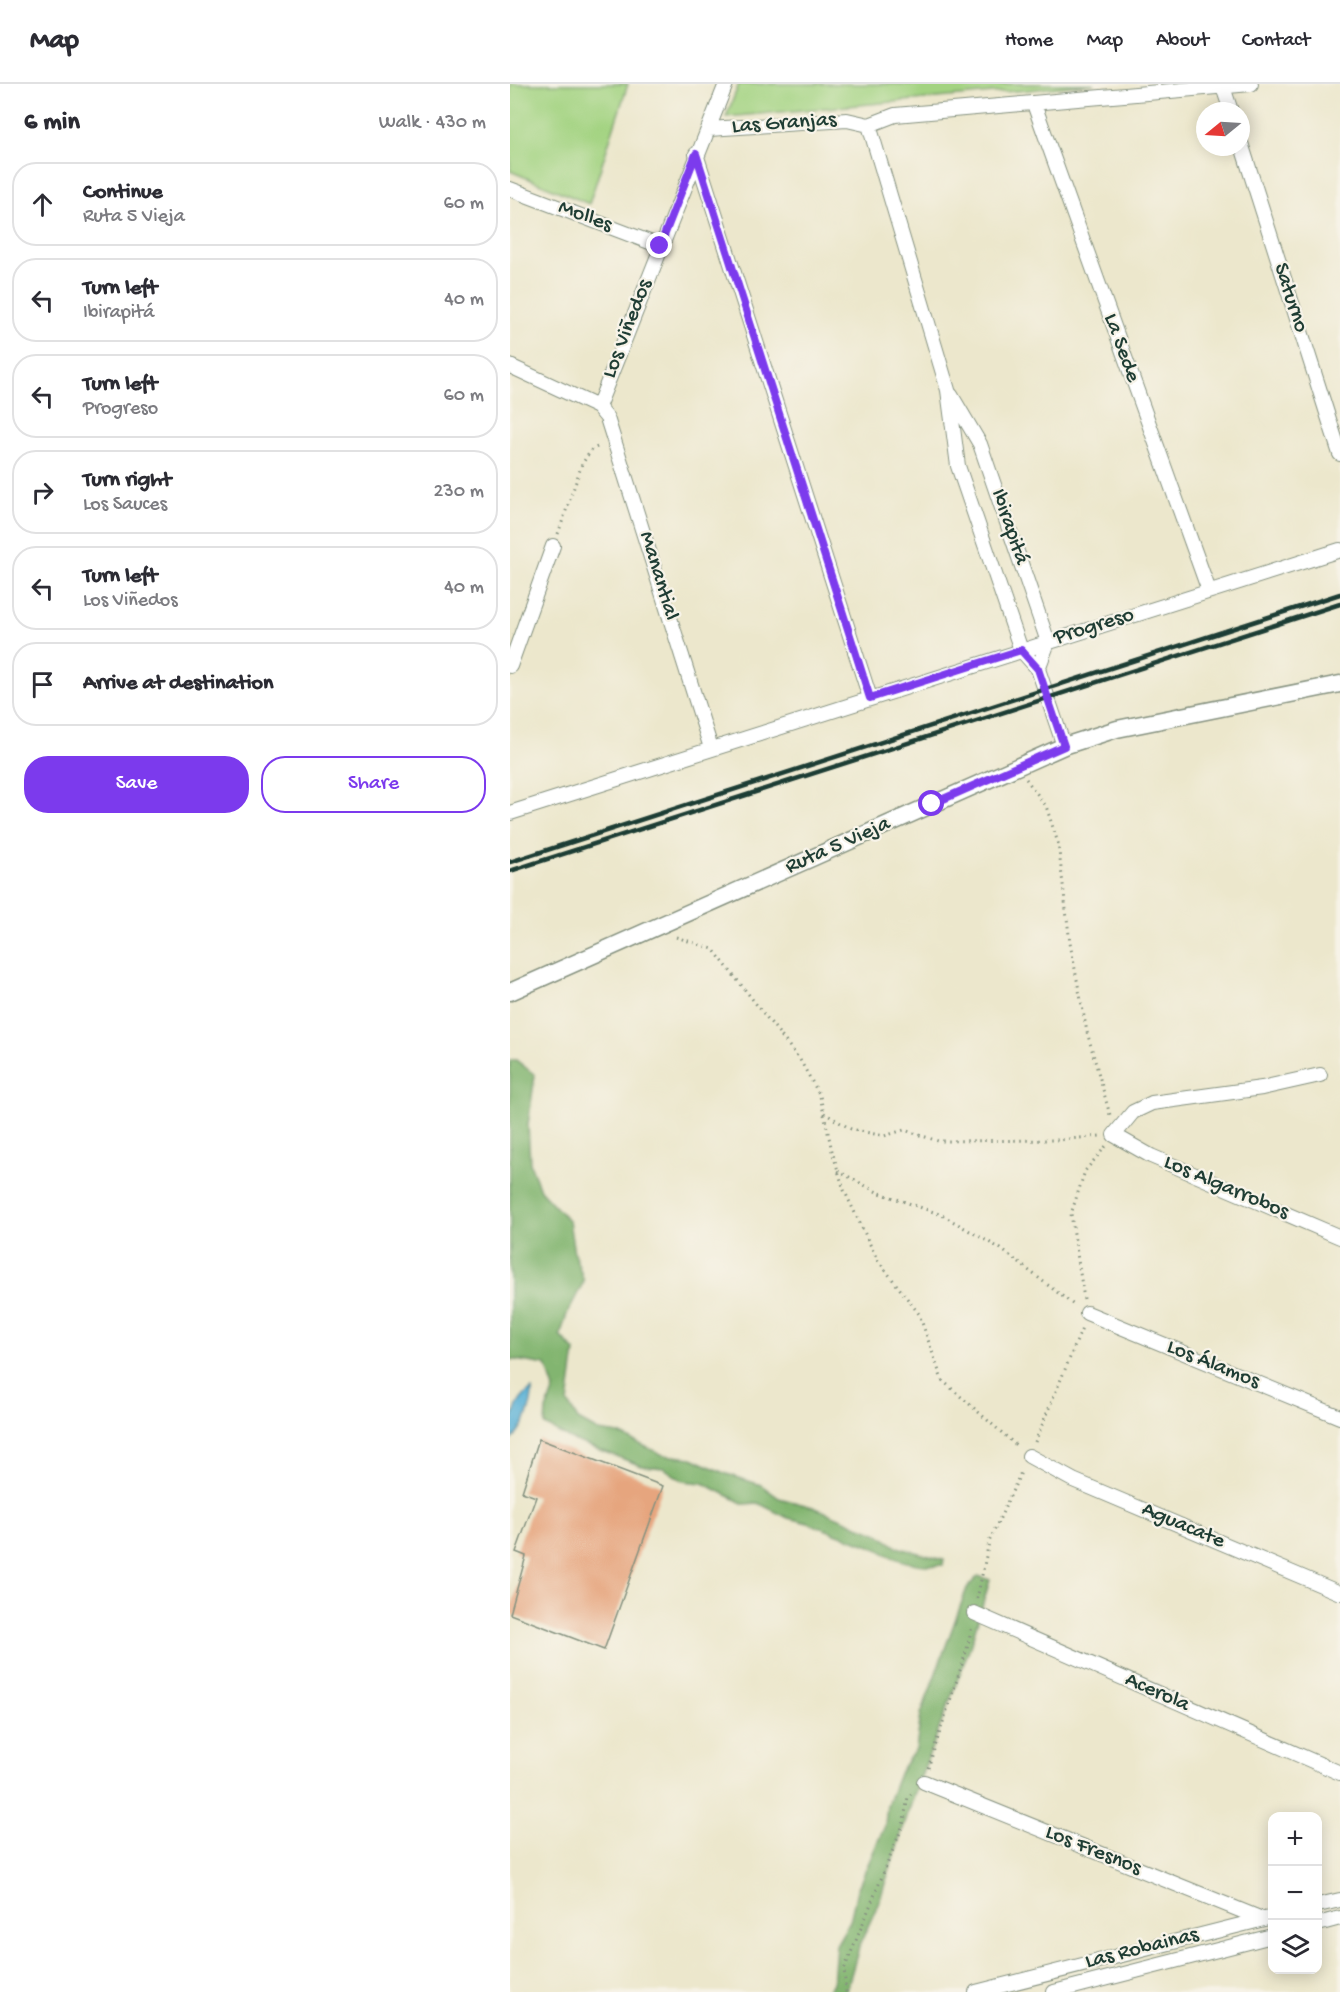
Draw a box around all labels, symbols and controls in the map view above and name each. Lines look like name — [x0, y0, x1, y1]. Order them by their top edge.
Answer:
text: Map — [30, 25, 79, 58]
text: Home — [1005, 29, 1053, 54]
text: Map — [1086, 29, 1123, 54]
text: About — [1156, 29, 1209, 54]
text: Contact — [1242, 29, 1310, 54]
north arrow — [1196, 102, 1250, 156]
street label: Las Granjas — [731, 107, 838, 141]
text: 6 min — [24, 108, 80, 139]
text: Walk · 430 m — [379, 112, 486, 135]
text: Continue — [83, 180, 163, 206]
icon: ahead — [26, 188, 59, 221]
text: 60 m — [444, 193, 484, 216]
street label: Molles — [554, 195, 617, 239]
text: Ruta 5 Vieja — [83, 206, 185, 229]
route end — [646, 232, 672, 258]
street label: Saturno — [1267, 260, 1313, 336]
street label: Los Viñedos — [597, 275, 659, 382]
text: Turn left — [83, 276, 157, 302]
icon: left — [26, 284, 59, 317]
text: 40 m — [444, 289, 484, 312]
text: Ibirapitá — [83, 302, 154, 325]
street label: La Sede — [1097, 310, 1146, 387]
text: Turn left — [83, 372, 157, 398]
icon: left — [26, 380, 59, 413]
text: 60 m — [444, 385, 484, 408]
text: Progreso — [83, 398, 158, 421]
text: Turn right — [83, 468, 171, 494]
icon: right — [26, 476, 59, 509]
text: 230 m — [434, 481, 484, 504]
street label: Ibirapitá — [984, 486, 1034, 569]
text: Los Sauces — [83, 494, 167, 517]
street label: Manantial — [632, 528, 684, 624]
text: Turn left — [83, 564, 157, 590]
icon: left — [26, 572, 59, 605]
text: 40 m — [444, 577, 484, 600]
text: Los Viñedos — [83, 590, 178, 613]
street label: Progreso — [1050, 603, 1137, 652]
icon: arrive — [26, 668, 59, 701]
text: Arrive at destination — [83, 671, 273, 697]
button: Save — [24, 756, 249, 813]
button: Share — [261, 756, 486, 813]
route start — [918, 790, 944, 816]
street label: Ruta 5 Vieja — [782, 811, 895, 881]
street label: Los Algarrobos — [1159, 1150, 1293, 1226]
street label: Los Álamos — [1163, 1335, 1264, 1396]
street label: Aguacate — [1137, 1497, 1229, 1555]
street label: Acerola — [1121, 1667, 1194, 1719]
map controls — [1268, 1812, 1322, 1974]
button: + — [1268, 1812, 1322, 1866]
street label: Los Fresnos — [1041, 1820, 1146, 1882]
button: − — [1268, 1866, 1322, 1920]
button: layers — [1268, 1920, 1322, 1974]
street label: Las Robainas — [1083, 1922, 1202, 1976]

